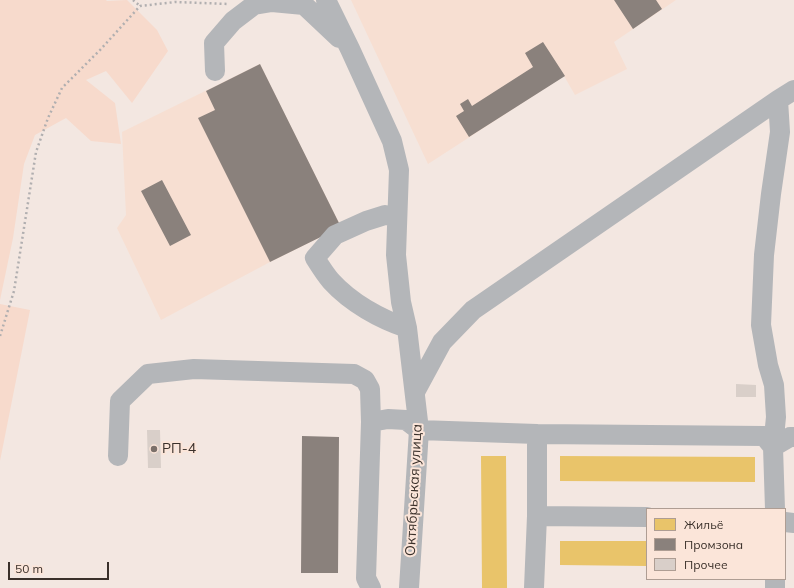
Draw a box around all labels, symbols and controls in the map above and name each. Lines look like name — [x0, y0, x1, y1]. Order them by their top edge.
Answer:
street label: Октябрьская улица — [402, 424, 426, 556]
place label: РП-4 — [162, 441, 196, 457]
marker: РП-4 — [149, 444, 159, 454]
legend — [646, 508, 786, 580]
text: Жильё — [684, 517, 723, 532]
text: Промзона — [684, 537, 743, 552]
scale bar — [10, 554, 111, 580]
text: Прочее — [684, 557, 728, 572]
text: 50 m — [15, 561, 43, 576]

